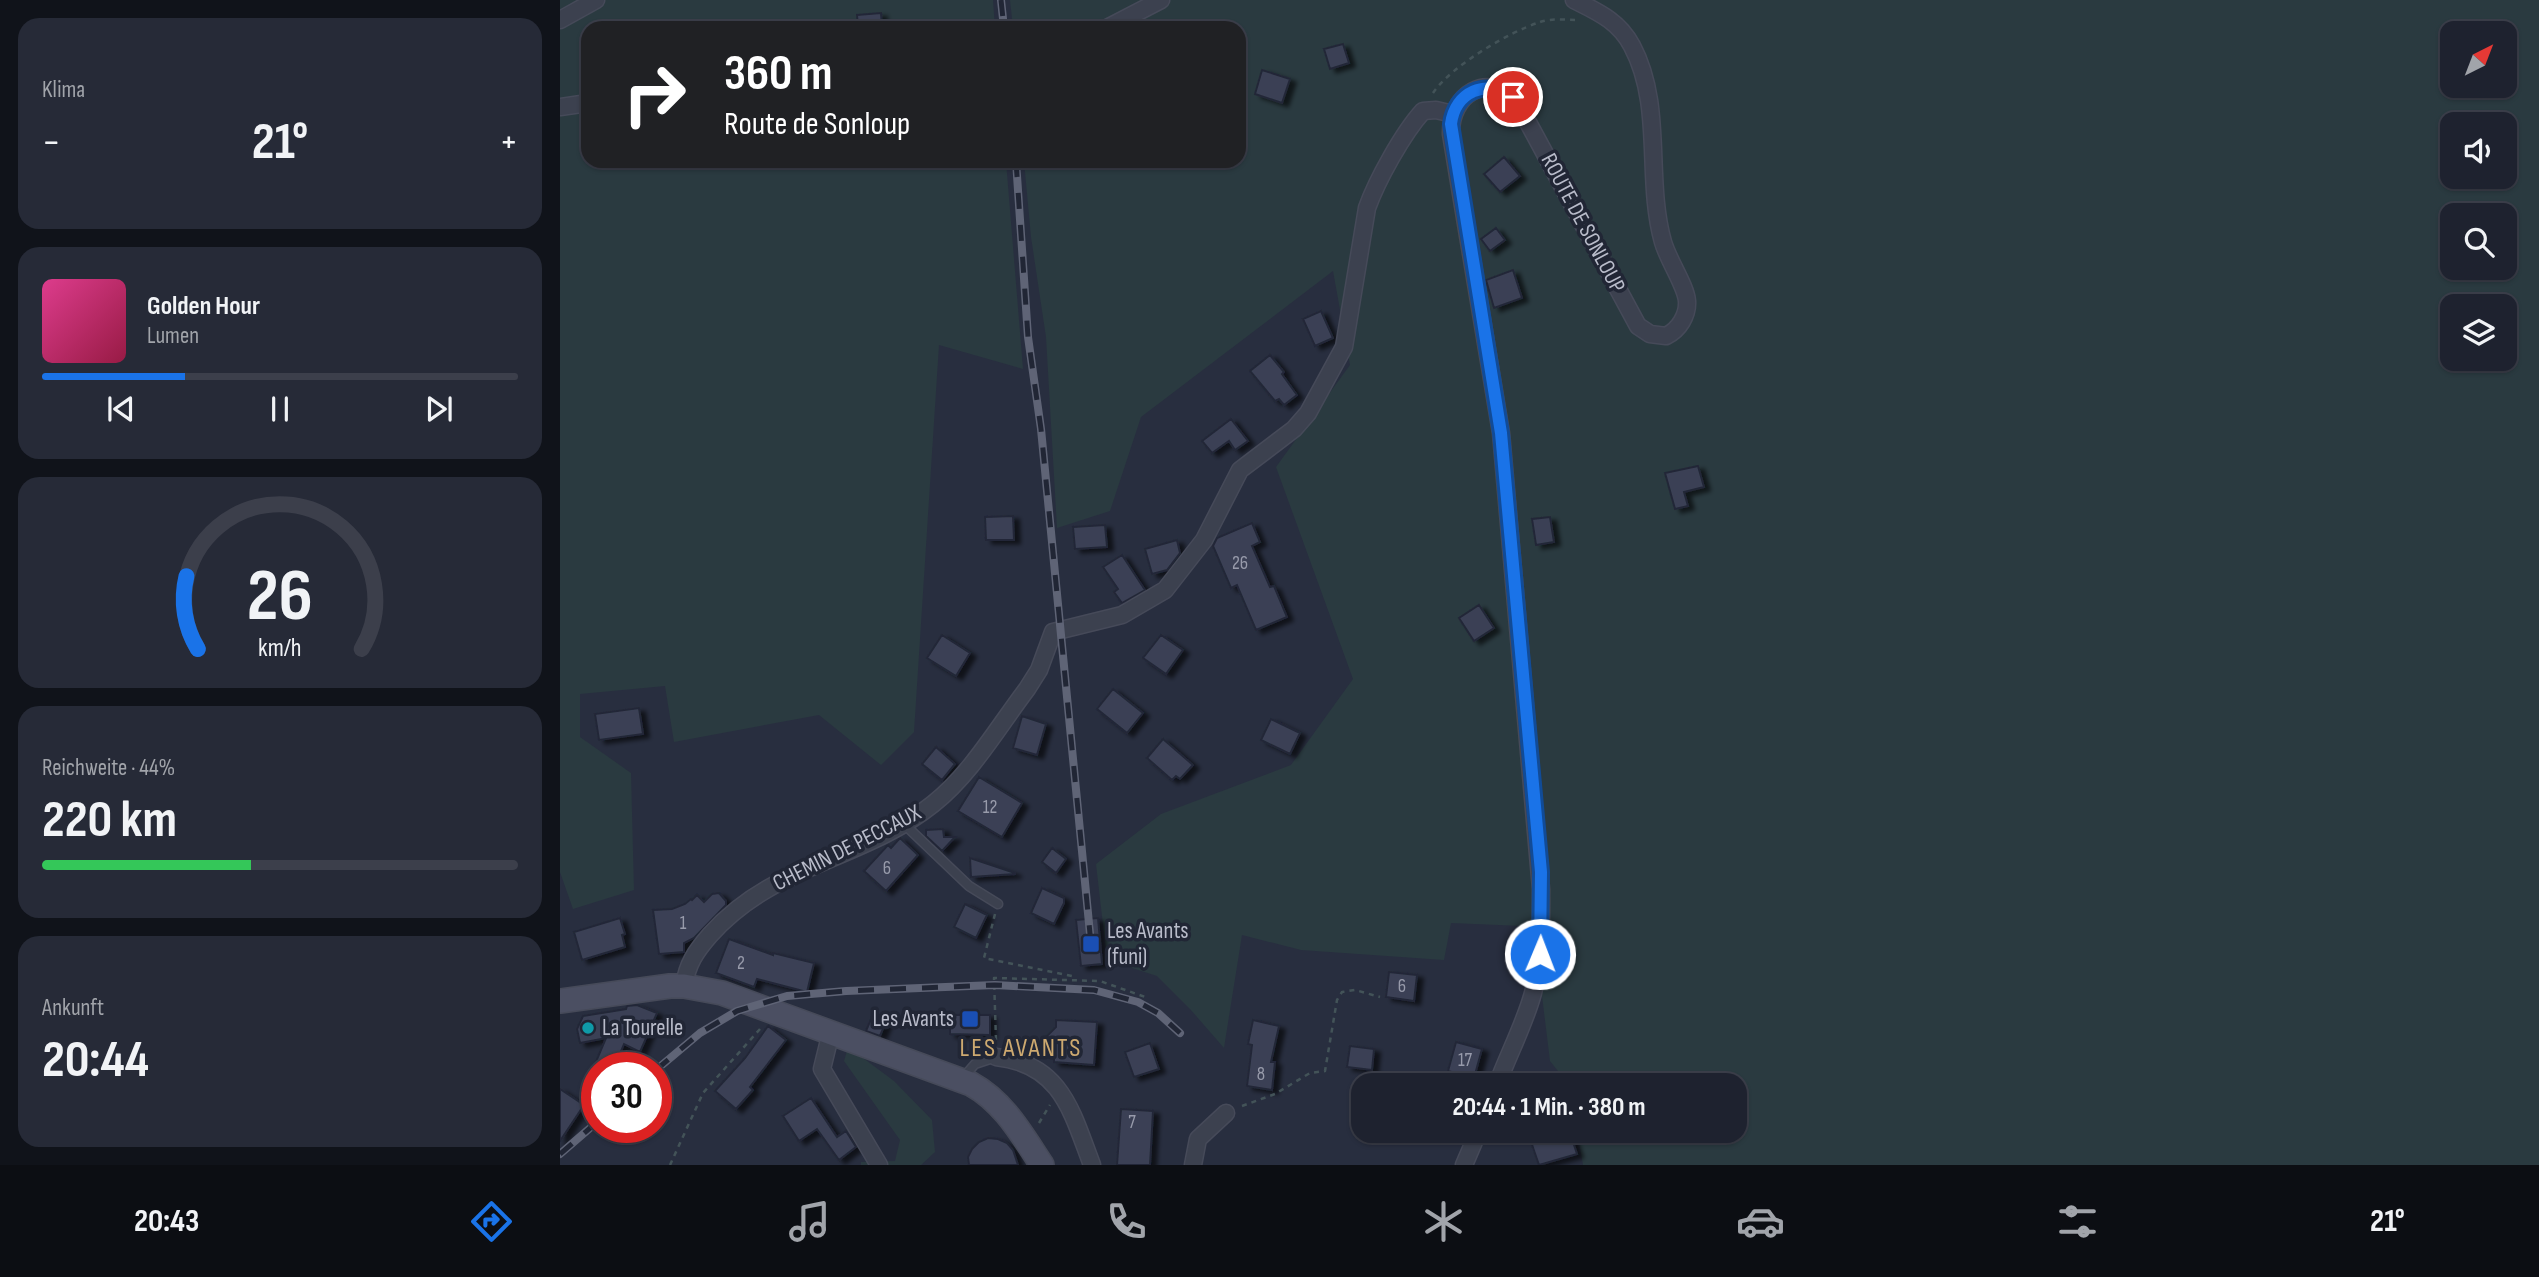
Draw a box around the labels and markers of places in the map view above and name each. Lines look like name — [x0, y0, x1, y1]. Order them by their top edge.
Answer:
pin — [1483, 67, 1543, 127]
place label: Les Avants (funi) — [1107, 917, 1189, 971]
marker: Les Avants (funi) — [1081, 934, 1101, 954]
place label: Les Avants — [872, 1005, 954, 1033]
marker: Les Avants — [960, 1009, 980, 1029]
place label: La Tourelle — [602, 1014, 683, 1042]
marker: La Tourelle — [580, 1020, 596, 1036]

